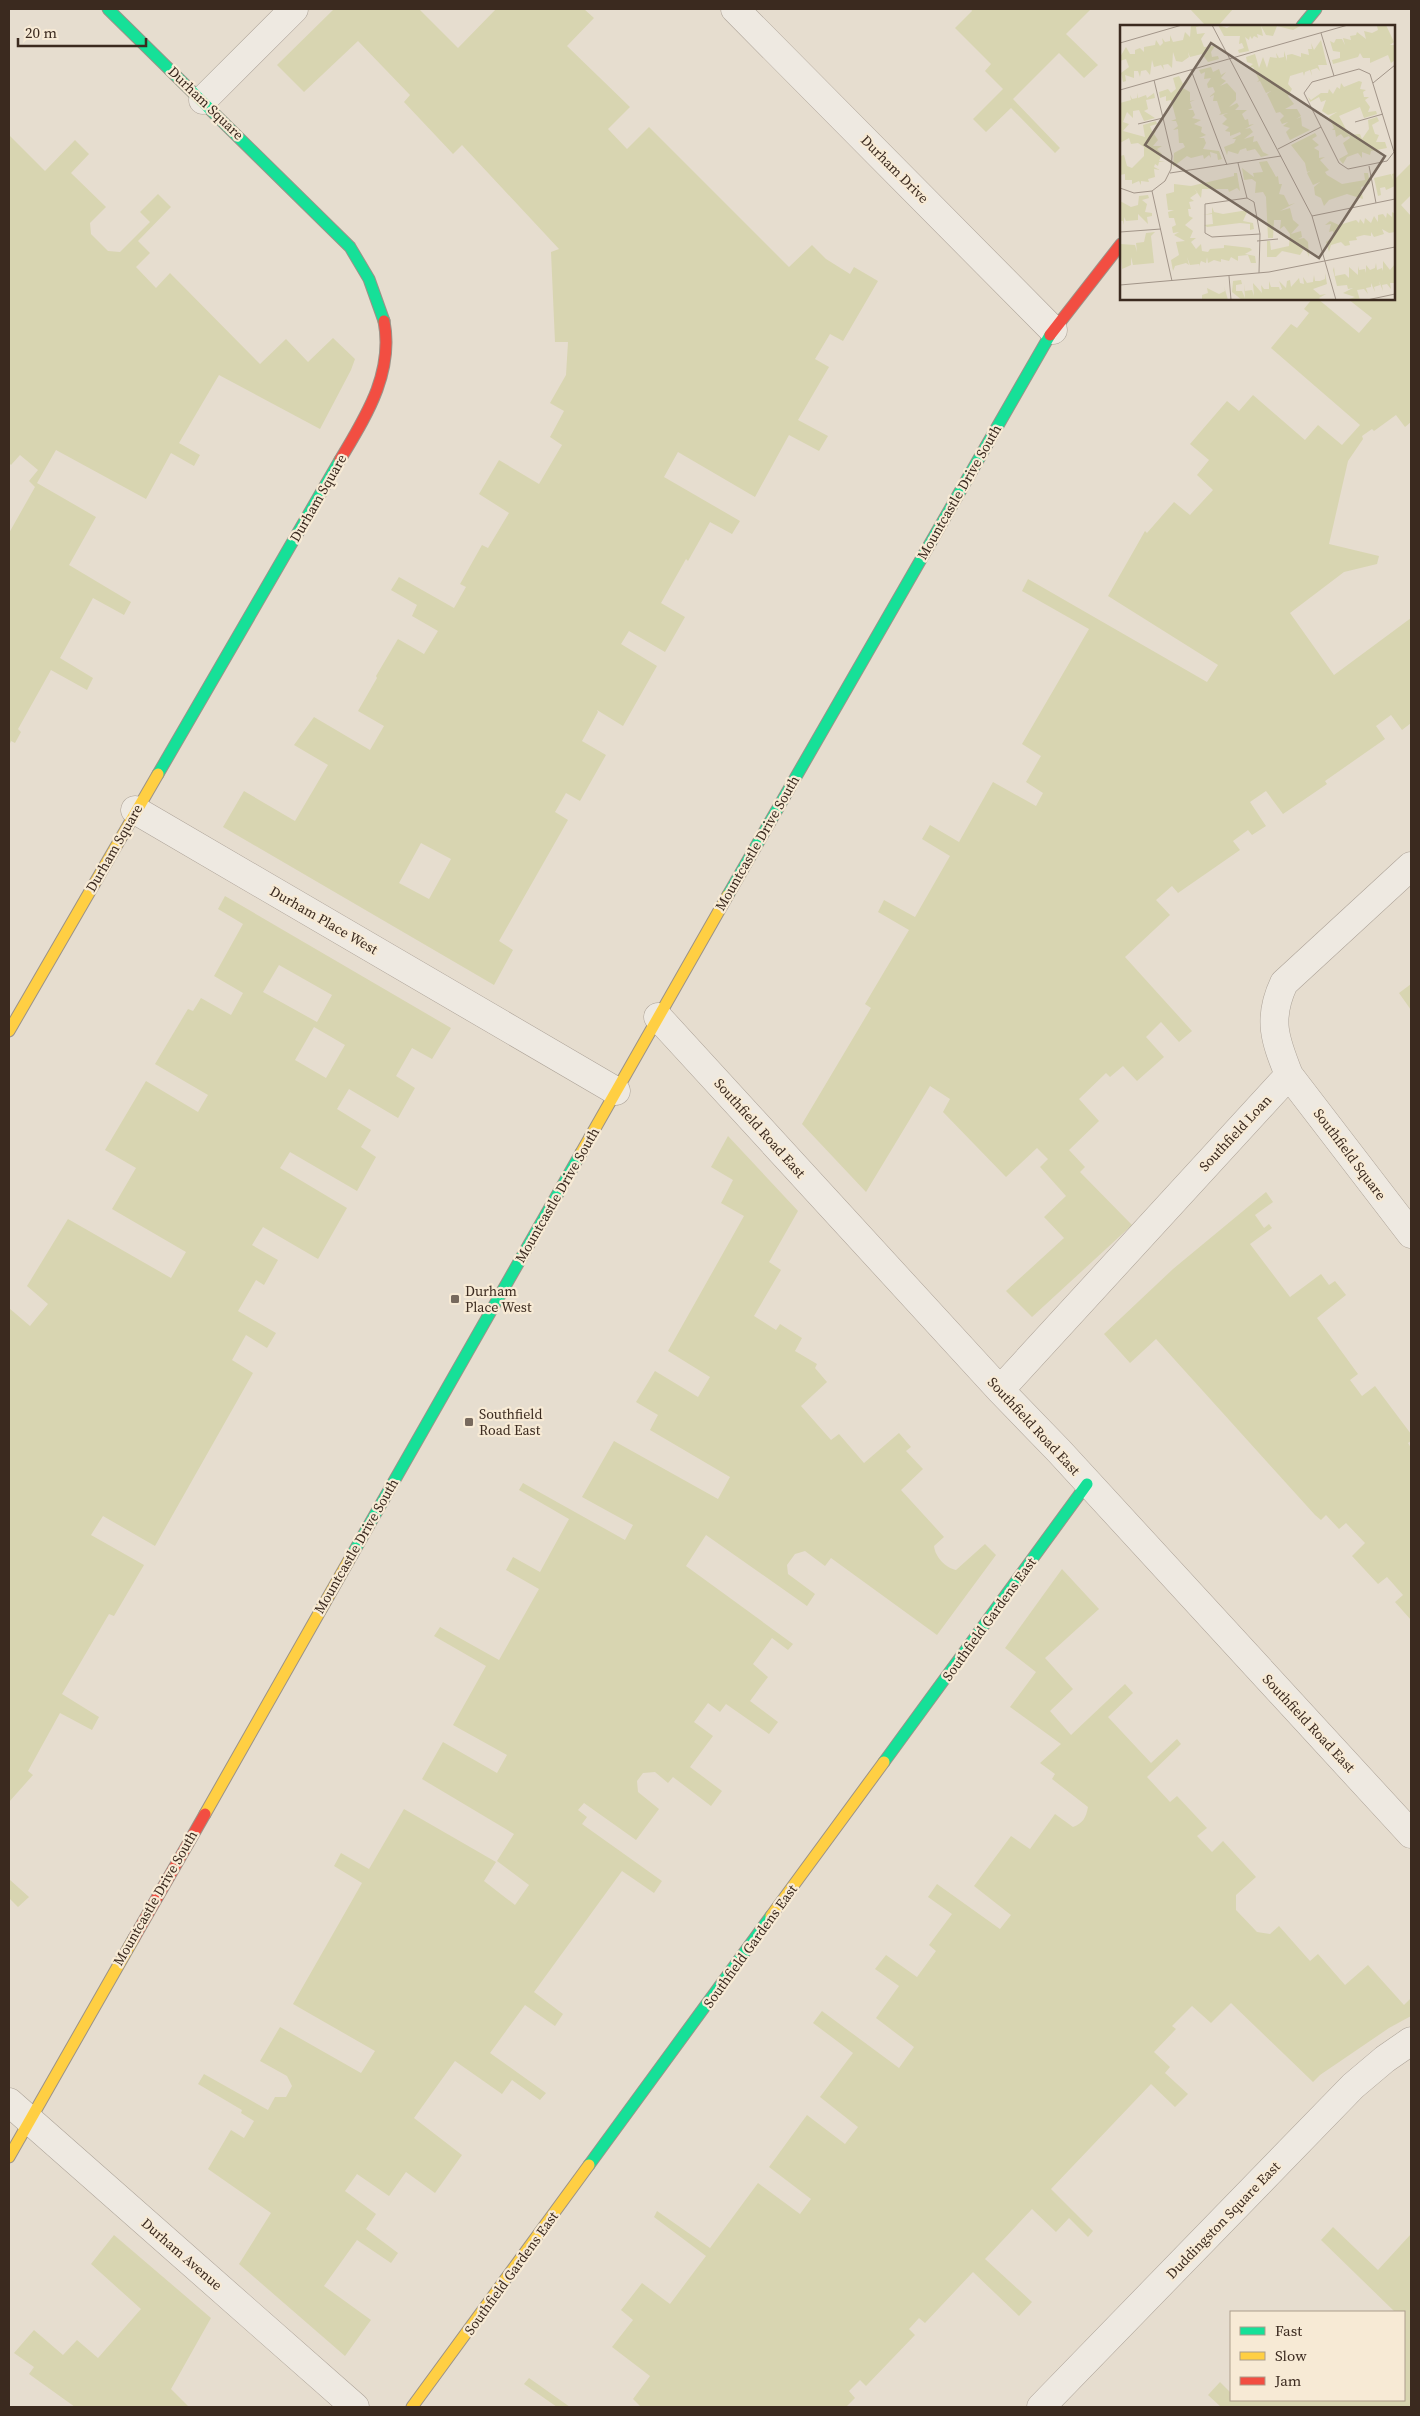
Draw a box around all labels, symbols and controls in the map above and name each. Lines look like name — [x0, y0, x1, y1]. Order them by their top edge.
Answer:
scale bar — [18, 15, 145, 47]
text: 20 m — [25, 22, 57, 43]
inset map — [1120, 25, 1395, 300]
street label: Durham Square — [164, 62, 248, 144]
street label: Durham Drive — [856, 130, 934, 208]
street label: Mountcastle Drive South — [912, 421, 1006, 563]
street label: Durham Square — [285, 450, 351, 546]
street label: Mountcastle Drive South — [710, 772, 804, 914]
street label: Durham Square — [81, 800, 147, 896]
street label: Durham Place West — [266, 881, 382, 959]
street label: Southfield Road East — [710, 1074, 811, 1183]
street label: Southfield Loan — [1194, 1090, 1276, 1176]
street label: Southfield Square — [1309, 1104, 1391, 1204]
street label: Mountcastle Drive South — [510, 1124, 604, 1266]
place label: Durham Place West — [465, 1281, 532, 1317]
marker: Durham Place West — [449, 1293, 461, 1305]
street label: Southfield Road East — [983, 1372, 1085, 1480]
place label: Southfield Road East — [479, 1404, 543, 1440]
marker: Southfield Road East — [463, 1416, 475, 1428]
street label: Mountcastle Drive South — [309, 1475, 403, 1617]
street label: Southfield Gardens East — [937, 1553, 1041, 1685]
street label: Southfield Road East — [1258, 1669, 1360, 1777]
street label: Mountcastle Drive South — [108, 1827, 202, 1969]
street label: Southfield Gardens East — [698, 1880, 802, 2012]
street label: Duddingston Square East — [1161, 2156, 1285, 2283]
street label: Southfield Gardens East — [459, 2207, 563, 2339]
street label: Durham Avenue — [137, 2213, 227, 2295]
legend — [1230, 2311, 1405, 2401]
text: Fast — [1275, 2320, 1302, 2341]
text: Slow — [1275, 2345, 1307, 2366]
text: Jam — [1274, 2370, 1302, 2391]

